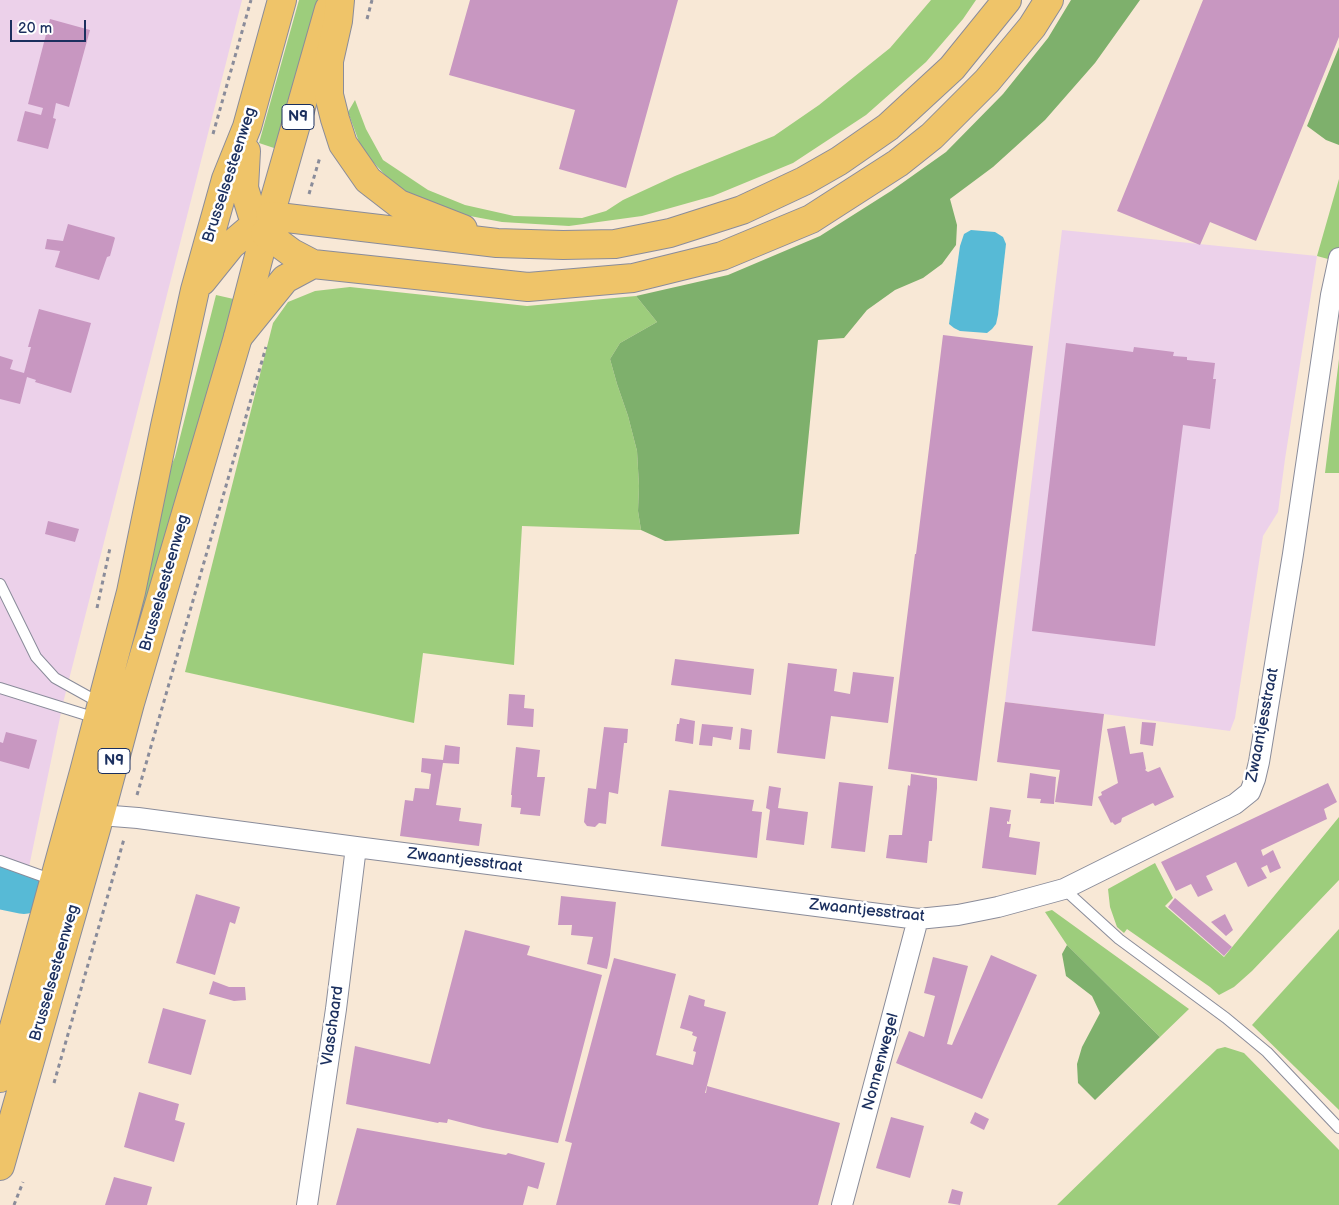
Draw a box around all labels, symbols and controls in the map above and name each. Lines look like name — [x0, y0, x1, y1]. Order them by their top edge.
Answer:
scale bar — [12, 10, 89, 42]
text: 20 m — [18, 19, 52, 38]
road number: N9 — [282, 104, 314, 130]
street label: Brusselsesteenweg — [199, 105, 261, 245]
street label: Brusselsesteenweg — [136, 512, 194, 654]
street label: Zwaantjesstraat — [1243, 666, 1283, 784]
road number: N9 — [98, 748, 130, 774]
street label: Zwaantjesstraat — [406, 844, 524, 878]
street label: Zwaantjesstraat — [808, 895, 926, 927]
street label: Brusselsesteenweg — [26, 902, 84, 1044]
street label: Vlaschaard — [318, 985, 348, 1067]
street label: Nonnenwegel — [859, 1011, 903, 1113]

